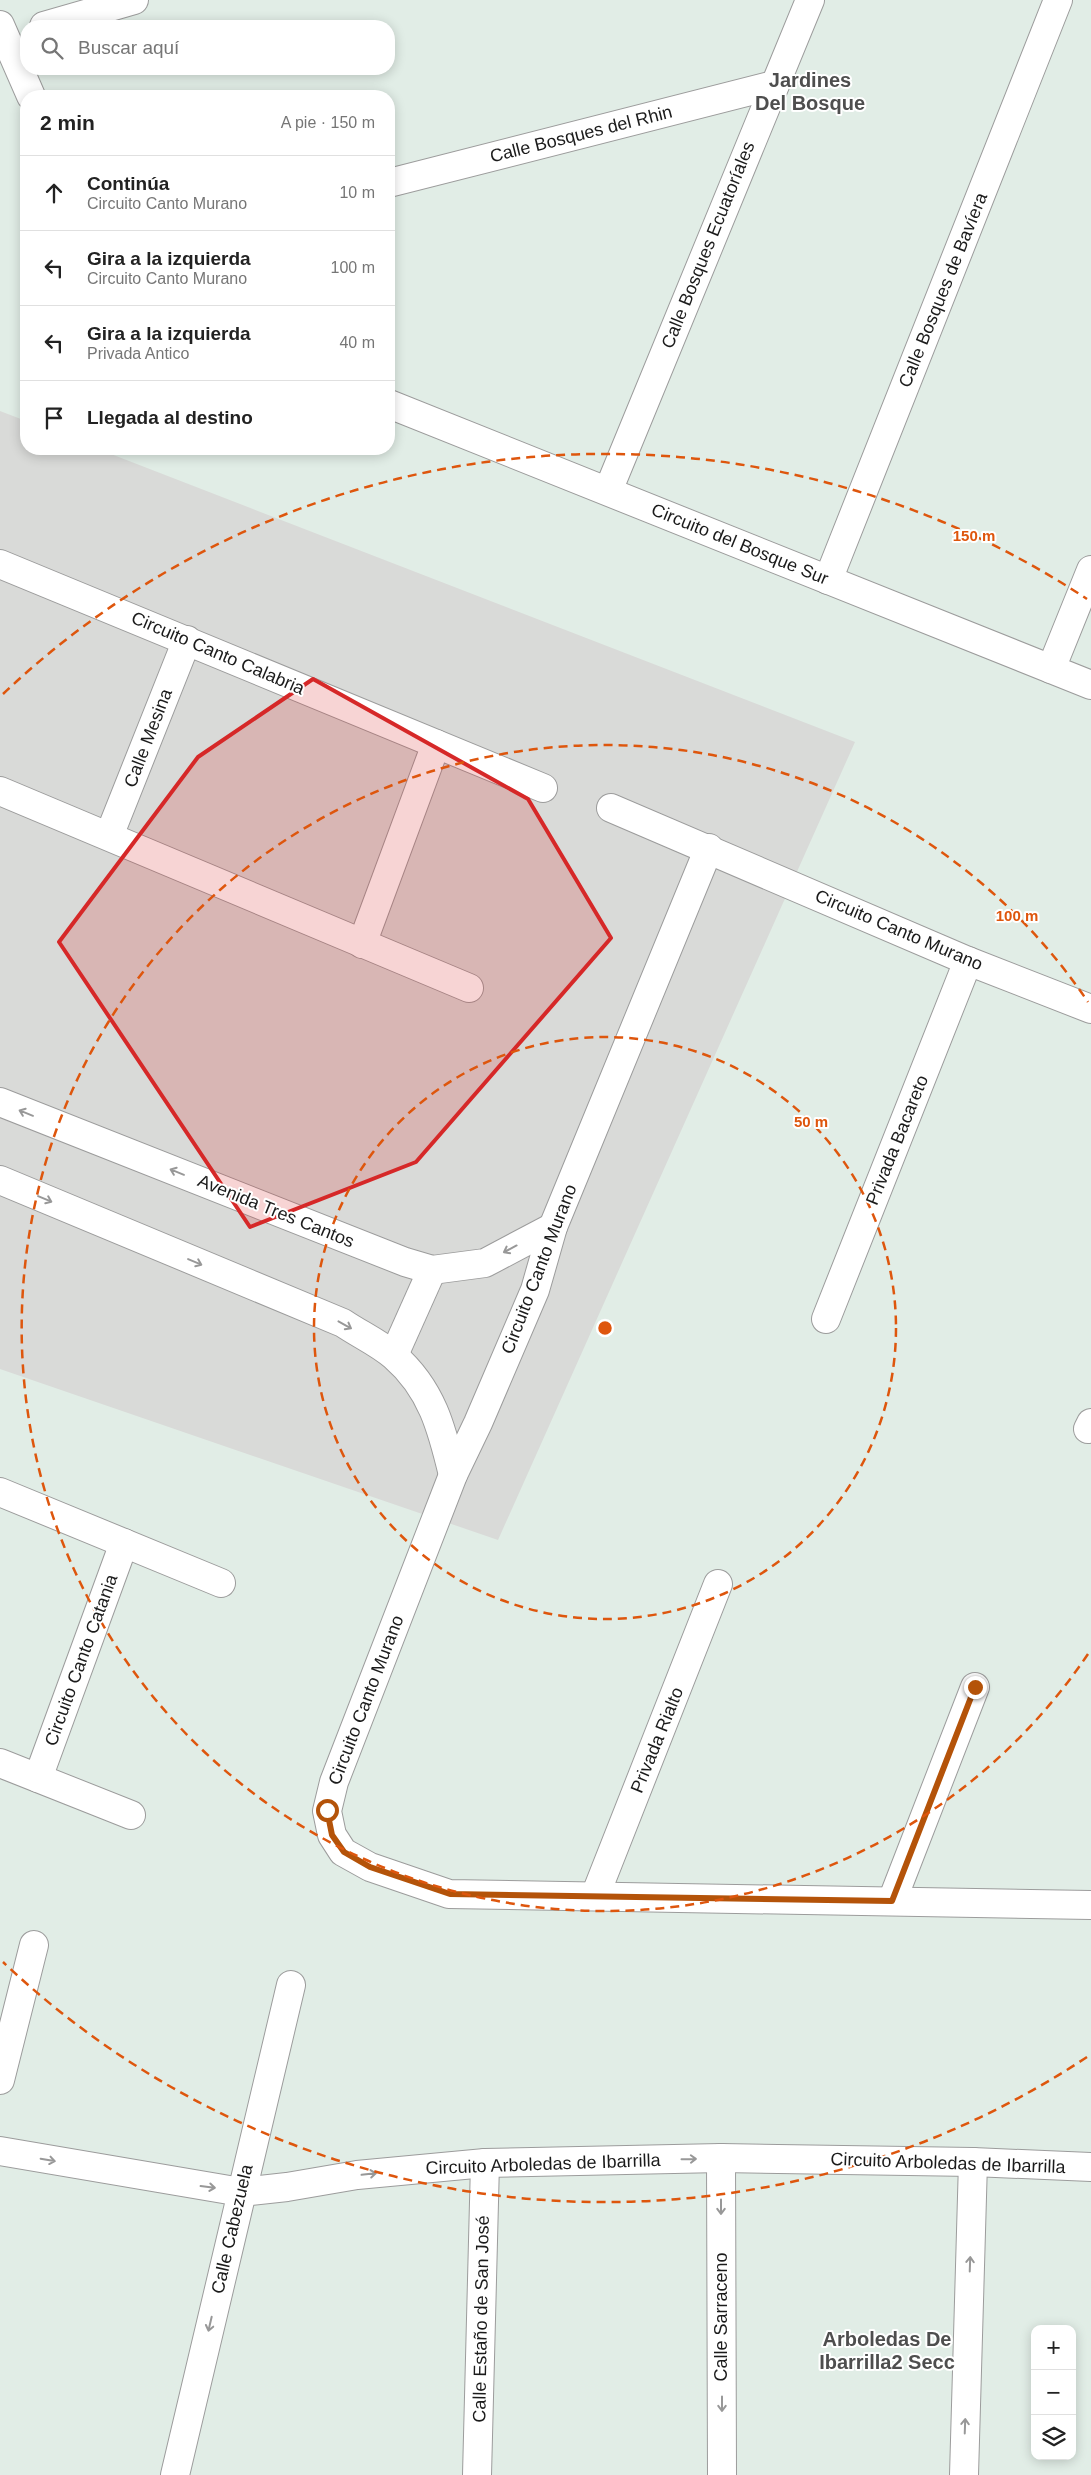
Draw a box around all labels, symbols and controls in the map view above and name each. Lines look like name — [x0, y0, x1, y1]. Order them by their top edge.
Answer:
search box — [20, 20, 395, 75]
icon: search — [38, 34, 66, 62]
text: Buscar aquí — [78, 37, 179, 58]
district label: Jardines Del Bosque — [755, 69, 865, 114]
street label: Calle Bosques del Rhin — [488, 102, 674, 166]
text: 2 min — [40, 111, 95, 134]
text: A pie · 150 m — [281, 114, 375, 131]
street label: Calle Bosques Ecuatoríales — [657, 139, 759, 351]
text: Continúa — [87, 173, 169, 194]
icon: ahead — [40, 179, 68, 207]
text: 10 m — [339, 184, 375, 201]
street label: Calle Bosques de Bavíera — [895, 189, 992, 390]
text: Circuito Canto Murano — [87, 195, 247, 212]
text: Gira a la izquierda — [87, 248, 251, 269]
icon: left — [40, 254, 68, 282]
text: 100 m — [331, 259, 375, 276]
text: Circuito Canto Murano — [87, 270, 247, 287]
text: Gira a la izquierda — [87, 323, 251, 344]
icon: left — [40, 329, 68, 357]
text: 40 m — [339, 334, 375, 351]
text: Privada Antico — [87, 345, 189, 362]
icon: arrive — [40, 404, 68, 432]
text: Llegada al destino — [87, 407, 253, 428]
street label: Circuito del Bosque Sur — [649, 499, 831, 589]
text: 150 m — [953, 527, 995, 544]
street label: Circuito Canto Calabria — [128, 607, 308, 699]
street label: Calle Mesina — [120, 685, 176, 790]
street label: Circuito Canto Murano — [812, 886, 986, 974]
text: 100 m — [996, 907, 1038, 924]
street label: Privada Bacareto — [862, 1072, 932, 1208]
one-way arrow — [19, 1107, 34, 1117]
text: 50 m — [794, 1113, 828, 1130]
one-way arrow — [170, 1167, 185, 1176]
street label: Avenida Tres Cantos — [195, 1170, 357, 1252]
street label: Circuito Canto Murano — [497, 1181, 581, 1357]
one-way arrow — [37, 1195, 52, 1205]
one-way arrow — [504, 1245, 518, 1255]
one-way arrow — [187, 1257, 202, 1267]
centre of rings — [596, 1319, 614, 1337]
one-way arrow — [337, 1320, 352, 1330]
street label: Circuito Canto Catania — [41, 1571, 122, 1749]
street label: Circuito Canto Murano — [324, 1612, 408, 1788]
route end — [964, 1676, 987, 1699]
street label: Privada Rialto — [627, 1684, 687, 1796]
route start — [316, 1799, 339, 1822]
street label: Circuito Arboledas de Ibarrilla — [830, 2149, 1067, 2177]
street label: Circuito Arboledas de Ibarrilla — [425, 2150, 662, 2178]
one-way arrow — [680, 2154, 696, 2164]
one-way arrow — [40, 2155, 56, 2165]
street label: Calle Cabezuela — [207, 2161, 257, 2296]
one-way arrow — [361, 2169, 377, 2179]
one-way arrow — [200, 2182, 216, 2192]
one-way arrow — [716, 2198, 726, 2215]
street label: Calle Estaño de San José — [469, 2215, 493, 2423]
street label: Calle Sarraceno — [711, 2252, 731, 2382]
one-way arrow — [965, 2256, 975, 2272]
one-way arrow — [205, 2316, 214, 2332]
map controls — [1031, 2325, 1076, 2460]
button: + — [1031, 2325, 1076, 2370]
district label: Arboledas De Ibarrilla2 Secc — [819, 2328, 955, 2373]
button: − — [1031, 2370, 1076, 2415]
one-way arrow — [717, 2396, 727, 2412]
button: layers — [1031, 2415, 1076, 2460]
one-way arrow — [960, 2419, 970, 2435]

